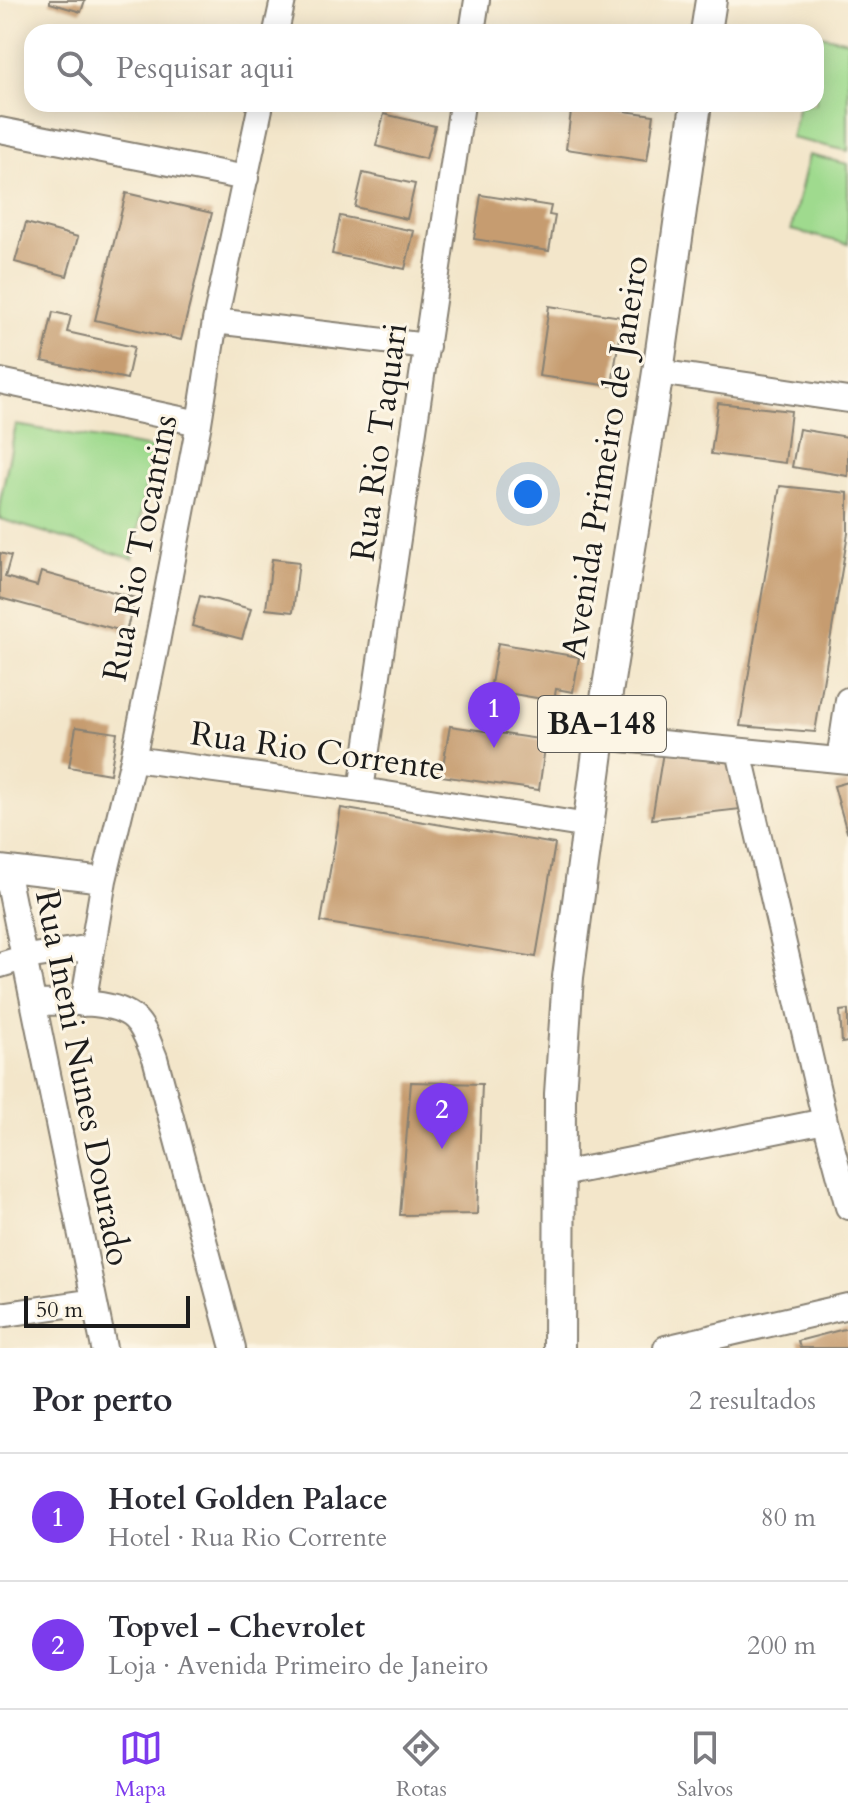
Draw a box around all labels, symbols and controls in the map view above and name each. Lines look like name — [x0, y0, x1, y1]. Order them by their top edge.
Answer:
search box — [24, 24, 824, 112]
icon: search — [52, 46, 96, 90]
text: Pesquisar aqui — [116, 48, 294, 89]
street label: Avenida Primeiro de Janeiro — [550, 252, 660, 662]
street label: Rua Rio Taquari — [340, 320, 418, 564]
street label: Rua Rio Tocantins — [92, 411, 188, 685]
your location — [508, 474, 548, 514]
pin: 1 — [468, 682, 520, 748]
road number: BA-148 — [538, 696, 666, 752]
street label: Rua Rio Corrente — [188, 710, 448, 792]
street label: Rua Ineni Nunes Dourado — [24, 886, 142, 1270]
pin: 2 — [416, 1083, 468, 1149]
scale bar — [24, 1292, 190, 1328]
text: 50 m — [36, 1295, 83, 1325]
text: Por perto — [32, 1377, 173, 1423]
text: 2 resultados — [689, 1383, 816, 1418]
text: Hotel Golden Palace — [108, 1479, 388, 1520]
text: 1 — [51, 1500, 65, 1535]
text: 80 m — [760, 1500, 816, 1535]
text: Hotel · Rua Rio Corrente — [108, 1520, 387, 1555]
text: Topvel - Chevrolet — [108, 1607, 365, 1648]
text: 2 — [51, 1628, 65, 1663]
text: 200 m — [747, 1628, 816, 1663]
text: Loja · Avenida Primeiro de Janeiro — [108, 1648, 488, 1683]
tab: Mapa — [115, 1726, 166, 1804]
tab: Rotas — [396, 1726, 447, 1804]
tab: Salvos — [677, 1726, 733, 1804]

